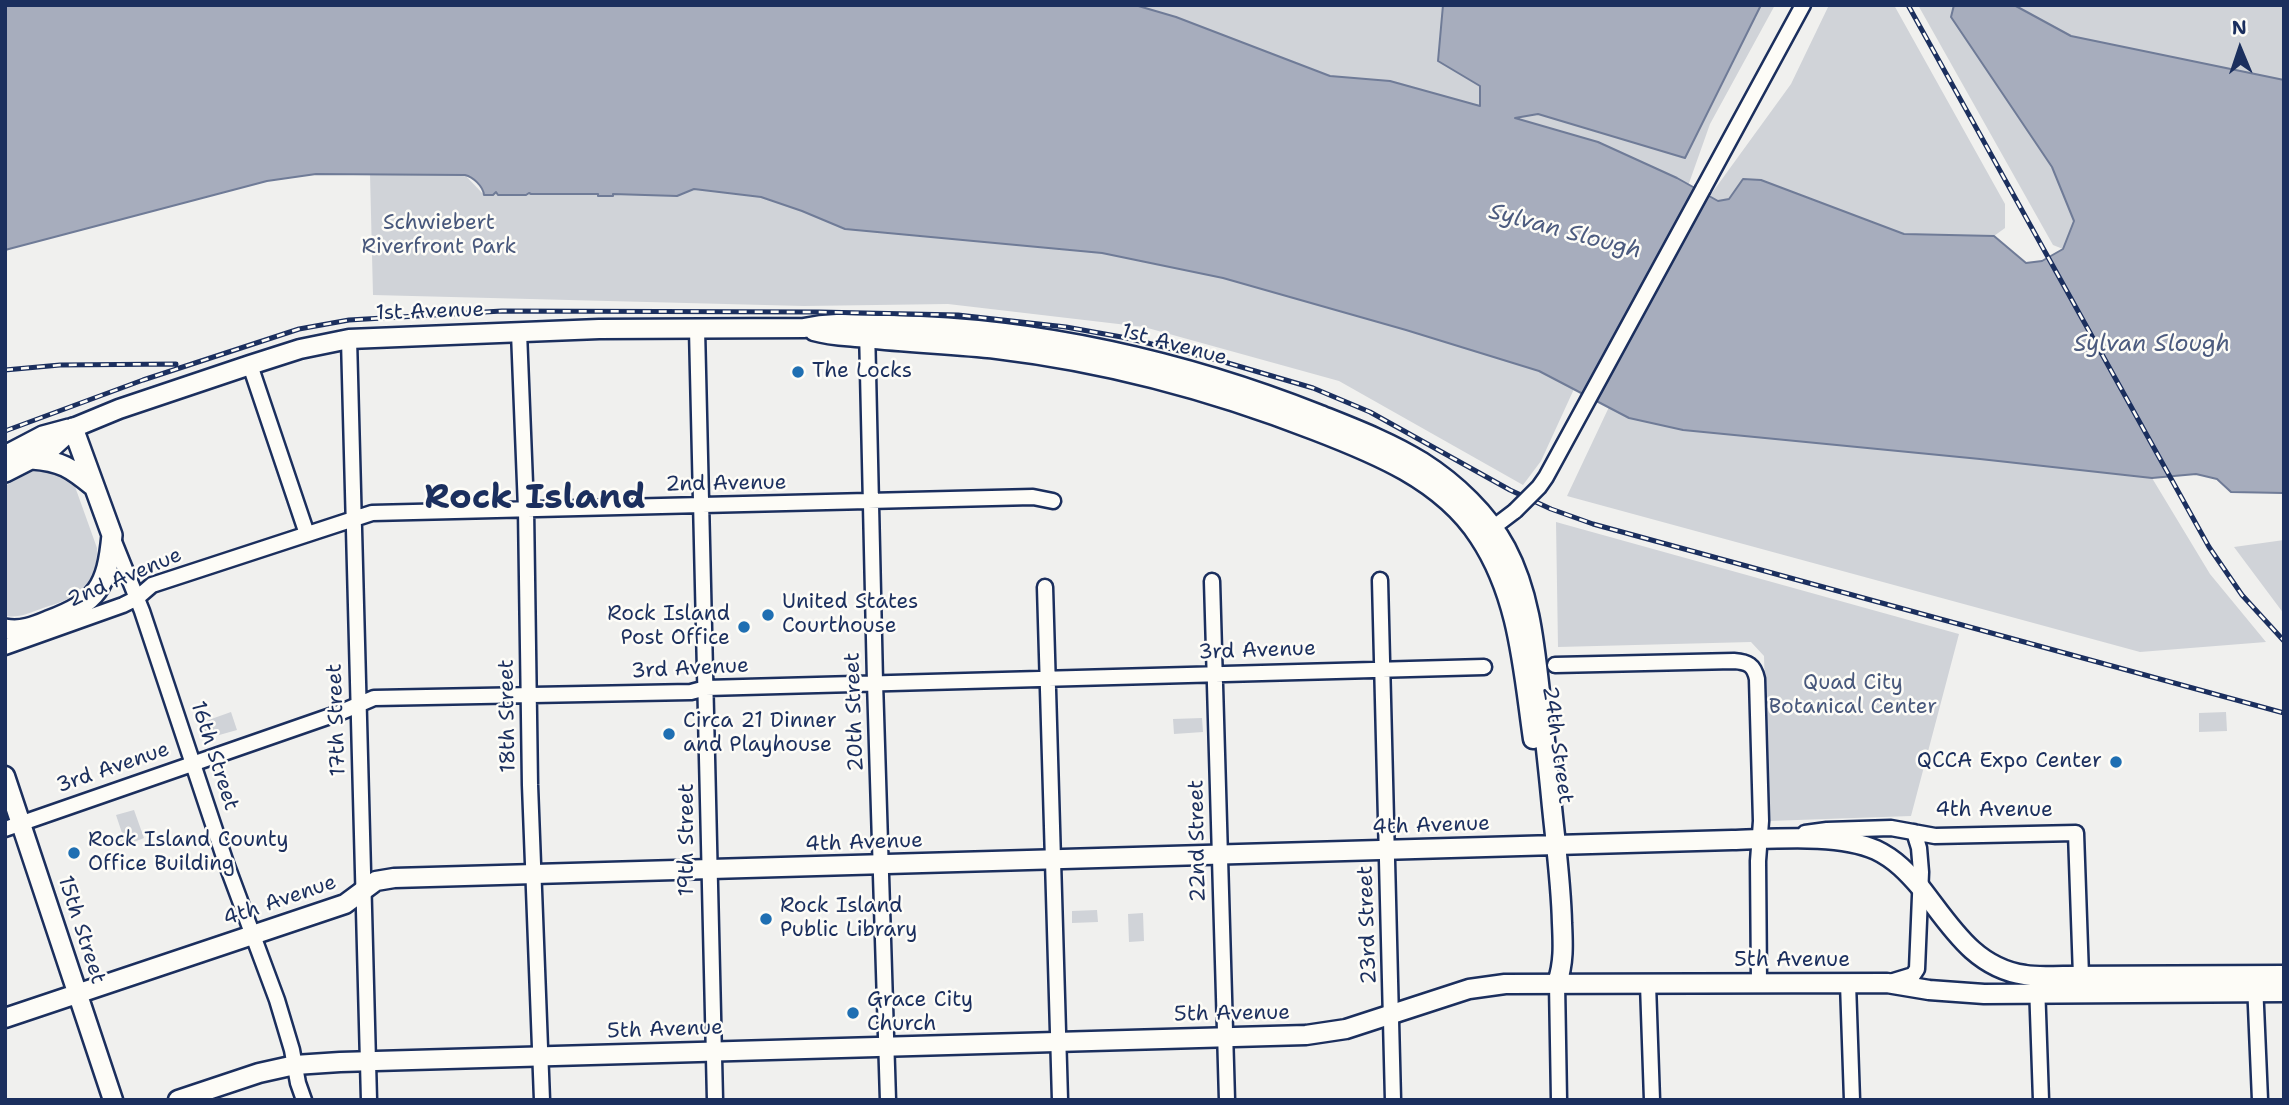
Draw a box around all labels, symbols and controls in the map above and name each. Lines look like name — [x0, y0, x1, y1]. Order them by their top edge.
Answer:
north arrow — [2205, 14, 2275, 84]
text: N — [2231, 15, 2247, 40]
water label: Sylvan Slough — [1486, 198, 1644, 266]
park label: Schwiebert Riverfront Park — [362, 211, 516, 261]
street label: 1st Avenue — [375, 298, 485, 326]
street label: 1st Avenue — [1118, 319, 1230, 371]
water label: Sylvan Slough — [2074, 331, 2230, 359]
place label: The Locks — [812, 359, 912, 385]
marker: The Locks — [790, 364, 806, 380]
street label: 2nd Avenue — [665, 470, 787, 498]
district label: Rock Island — [424, 478, 646, 520]
street label: 2nd Avenue — [64, 543, 186, 613]
place label: United States Courthouse — [782, 590, 919, 640]
place label: Rock Island Post Office — [607, 602, 730, 652]
marker: United States Courthouse — [760, 607, 776, 623]
marker: Rock Island Post Office — [736, 619, 752, 635]
street label: 3rd Avenue — [1198, 636, 1316, 666]
street label: 20th Street — [840, 652, 870, 772]
street label: 3rd Avenue — [631, 653, 749, 685]
street label: 18th Street — [494, 659, 522, 773]
street label: 17th Street — [322, 663, 352, 777]
park label: Quad City Botanical Center — [1769, 671, 1937, 721]
street label: 24th Street — [1536, 684, 1578, 806]
street label: 16th Street — [185, 698, 243, 814]
place label: Circa 21 Dinner and Playhouse — [683, 709, 837, 759]
marker: Circa 21 Dinner and Playhouse — [661, 726, 677, 742]
street label: 3rd Avenue — [53, 737, 173, 799]
place label: QCCA Expo Center — [1917, 749, 2102, 775]
marker: QCCA Expo Center — [2108, 754, 2124, 770]
street label: 22nd Street — [1184, 779, 1212, 903]
street label: 19th Street — [675, 783, 701, 897]
street label: 4th Avenue — [1935, 798, 2053, 824]
street label: 4th Avenue — [1372, 811, 1490, 841]
place label: Rock Island County Office Building — [88, 828, 289, 878]
street label: 4th Avenue — [805, 828, 923, 858]
marker: Rock Island County Office Building — [66, 845, 82, 861]
street label: 23rd Street — [1353, 865, 1383, 985]
street label: 4th Avenue — [220, 870, 340, 932]
street label: 15th Street — [52, 873, 110, 987]
place label: Rock Island Public Library — [780, 894, 917, 944]
marker: Rock Island Public Library — [758, 911, 774, 927]
street label: 5th Avenue — [1734, 948, 1850, 974]
place label: Grace City Church — [867, 988, 973, 1038]
street label: 5th Avenue — [1174, 1000, 1290, 1028]
marker: Grace City Church — [845, 1005, 861, 1021]
street label: 5th Avenue — [607, 1015, 723, 1045]

